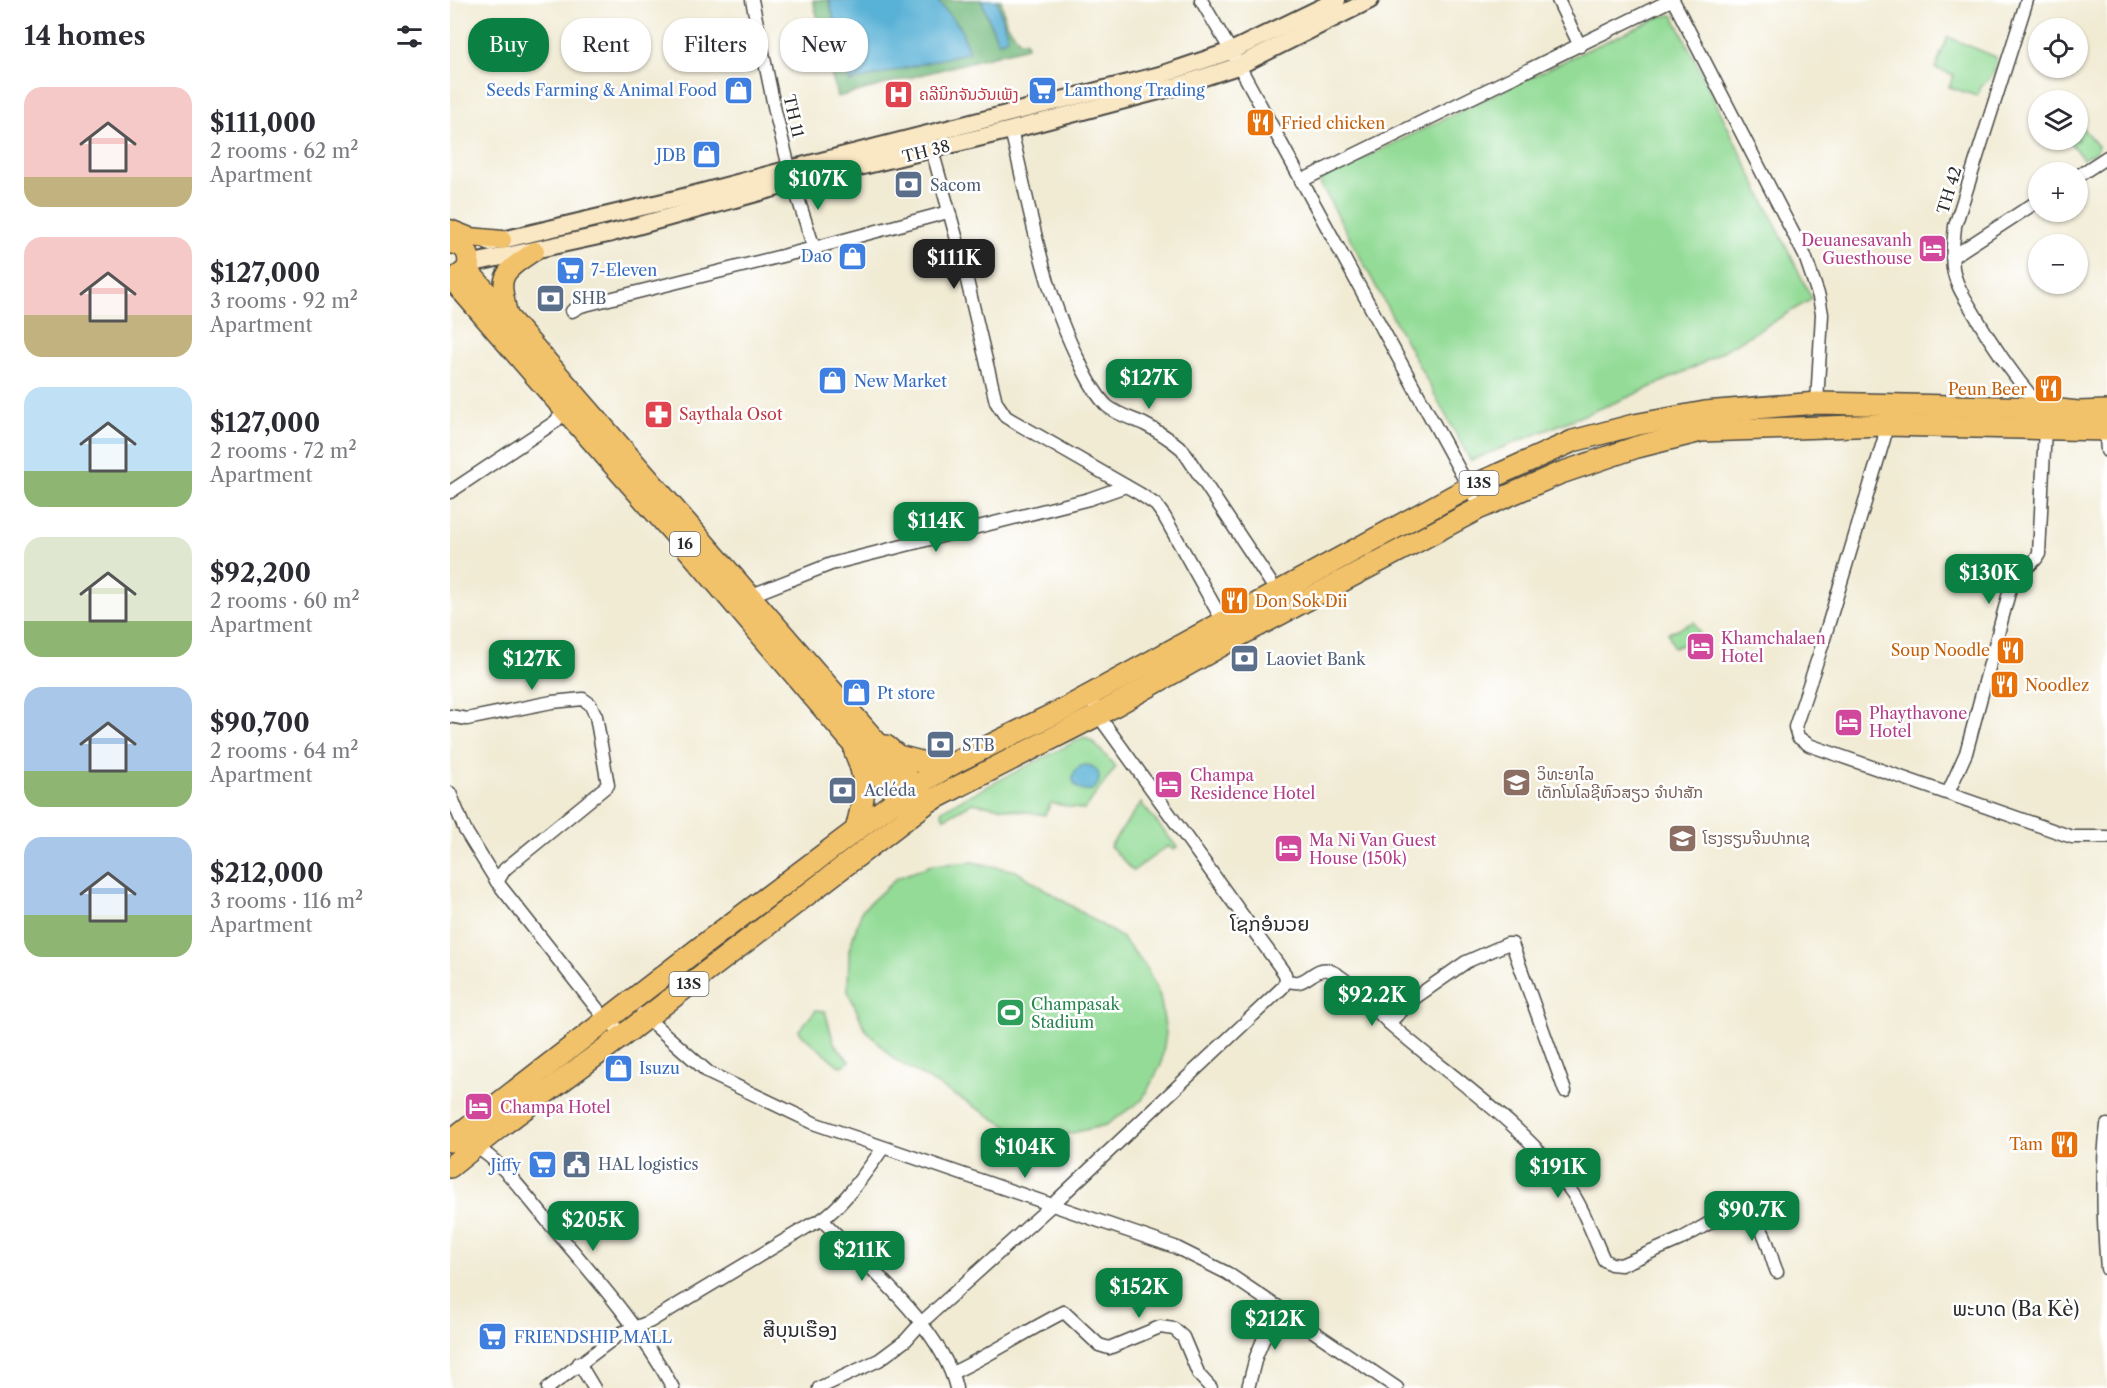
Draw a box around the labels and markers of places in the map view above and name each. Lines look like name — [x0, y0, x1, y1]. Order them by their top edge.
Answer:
shop icon: Seeds Farming & Animal Food — [722, 74, 754, 106]
supermarket icon: Lamthong Trading — [1027, 74, 1059, 106]
hospital icon: ຄລີນິກຈັນວັນເພັງ — [882, 78, 914, 110]
place label: Seeds Farming & Animal Food — [486, 80, 717, 100]
place label: Lamthong Trading — [1064, 80, 1205, 100]
place label: ຄລີນິກຈັນວັນເພັງ — [919, 84, 1019, 104]
restaurant icon: Fried chicken — [1244, 107, 1276, 139]
place label: Fried chicken — [1281, 113, 1385, 133]
shop icon: JDB — [691, 139, 723, 171]
place label: JDB — [653, 145, 686, 165]
pin: $107K — [776, 160, 860, 211]
bank icon: Sacom — [893, 169, 925, 201]
place label: Sacom — [930, 175, 981, 195]
place label: Deuanesavanh Guesthouse — [1801, 230, 1912, 268]
hotel icon: Deuanesavanh Guesthouse — [1917, 233, 1949, 265]
pin: $111K — [912, 239, 996, 290]
shop icon: Dao — [837, 240, 869, 272]
place label: Dao — [801, 246, 832, 266]
supermarket icon: 7-Eleven — [554, 254, 586, 286]
place label: 7-Eleven — [591, 260, 657, 280]
bank icon: SHB — [535, 282, 567, 314]
place label: SHB — [572, 288, 606, 308]
pin: $127K — [1107, 359, 1191, 410]
shop icon: New Market — [817, 365, 849, 397]
place label: New Market — [854, 371, 947, 391]
restaurant icon: Peun Beer — [2032, 373, 2064, 405]
place label: Peun Beer — [1948, 379, 2027, 399]
pharmacy icon: Saythala Osot — [642, 398, 674, 430]
place label: Saythala Osot — [679, 404, 783, 424]
pin: $114K — [894, 502, 978, 553]
pin: $130K — [1947, 554, 2031, 605]
restaurant icon: Don Sok Dii — [1218, 585, 1250, 617]
place label: Don Sok Dii — [1255, 591, 1347, 611]
place label: Khamchalaen Hotel — [1721, 628, 1826, 666]
hotel icon: Khamchalaen Hotel — [1684, 631, 1716, 663]
restaurant icon: Soup Noodle — [1995, 634, 2027, 666]
pin: $127K — [490, 640, 574, 691]
place label: Soup Noodle — [1891, 640, 1990, 660]
bank icon: Laoviet Bank — [1229, 643, 1261, 675]
place label: Laoviet Bank — [1266, 649, 1366, 669]
restaurant icon: Noodlez — [1988, 669, 2020, 701]
place label: Noodlez — [2025, 675, 2089, 695]
shop icon: Pt store — [840, 677, 872, 709]
place label: Pt store — [877, 683, 935, 703]
place label: Phaythavone Hotel — [1869, 703, 1967, 741]
hotel icon: Phaythavone Hotel — [1832, 706, 1864, 738]
bank icon: STB — [925, 729, 957, 761]
place label: STB — [962, 735, 995, 755]
place label: ວິທະຍາໄລ ເຕັກໂນໂລຊີຫົວສຽວ ຈຳປາສັກ — [1537, 764, 1703, 803]
place label: Champa Residence Hotel — [1190, 765, 1316, 803]
school or university icon: ວິທະຍາໄລ ເຕັກໂນໂລຊີຫົວສຽວ ຈຳປາສັກ — [1500, 767, 1532, 799]
hotel icon: Champa Residence Hotel — [1153, 768, 1185, 800]
bank icon: Acléda — [827, 774, 859, 806]
place label: Acléda — [863, 780, 916, 800]
school or university icon: ໂຮງຮຽນຈີນປາກເຊ — [1666, 822, 1698, 854]
place label: ໂຮງຮຽນຈີນປາກເຊ — [1702, 828, 1810, 849]
place label: Ma Ni Van Guest House (150k) — [1309, 830, 1437, 868]
hotel icon: Ma Ni Van Guest House (150k) — [1272, 833, 1304, 865]
pin: $92.2K — [1323, 976, 1421, 1027]
place label: Champasak Stadium — [1031, 994, 1120, 1032]
sports icon: Champasak Stadium — [994, 997, 1026, 1029]
shop icon: Isuzu — [602, 1052, 634, 1084]
place label: Isuzu — [639, 1058, 680, 1078]
hotel icon: Champa Hotel — [463, 1091, 495, 1123]
place label: Champa Hotel — [500, 1097, 611, 1117]
pin: $104K — [983, 1128, 1067, 1179]
restaurant icon: Tam — [2048, 1128, 2080, 1160]
place label: Tam — [2009, 1134, 2043, 1154]
public building icon: HAL logistics — [561, 1148, 593, 1180]
pin: $191K — [1516, 1148, 1600, 1199]
supermarket icon: Jiffy — [526, 1149, 558, 1181]
place label: HAL logistics — [598, 1154, 699, 1174]
place label: Jiffy — [488, 1155, 522, 1175]
pin: $90.7K — [1703, 1191, 1801, 1242]
pin: $205K — [551, 1201, 635, 1252]
pin: $211K — [820, 1231, 904, 1282]
pin: $152K — [1097, 1268, 1181, 1319]
pin: $212K — [1233, 1300, 1317, 1351]
supermarket icon: FRIENDSHIP MALL — [477, 1321, 509, 1353]
place label: FRIENDSHIP MALL — [514, 1327, 673, 1347]

